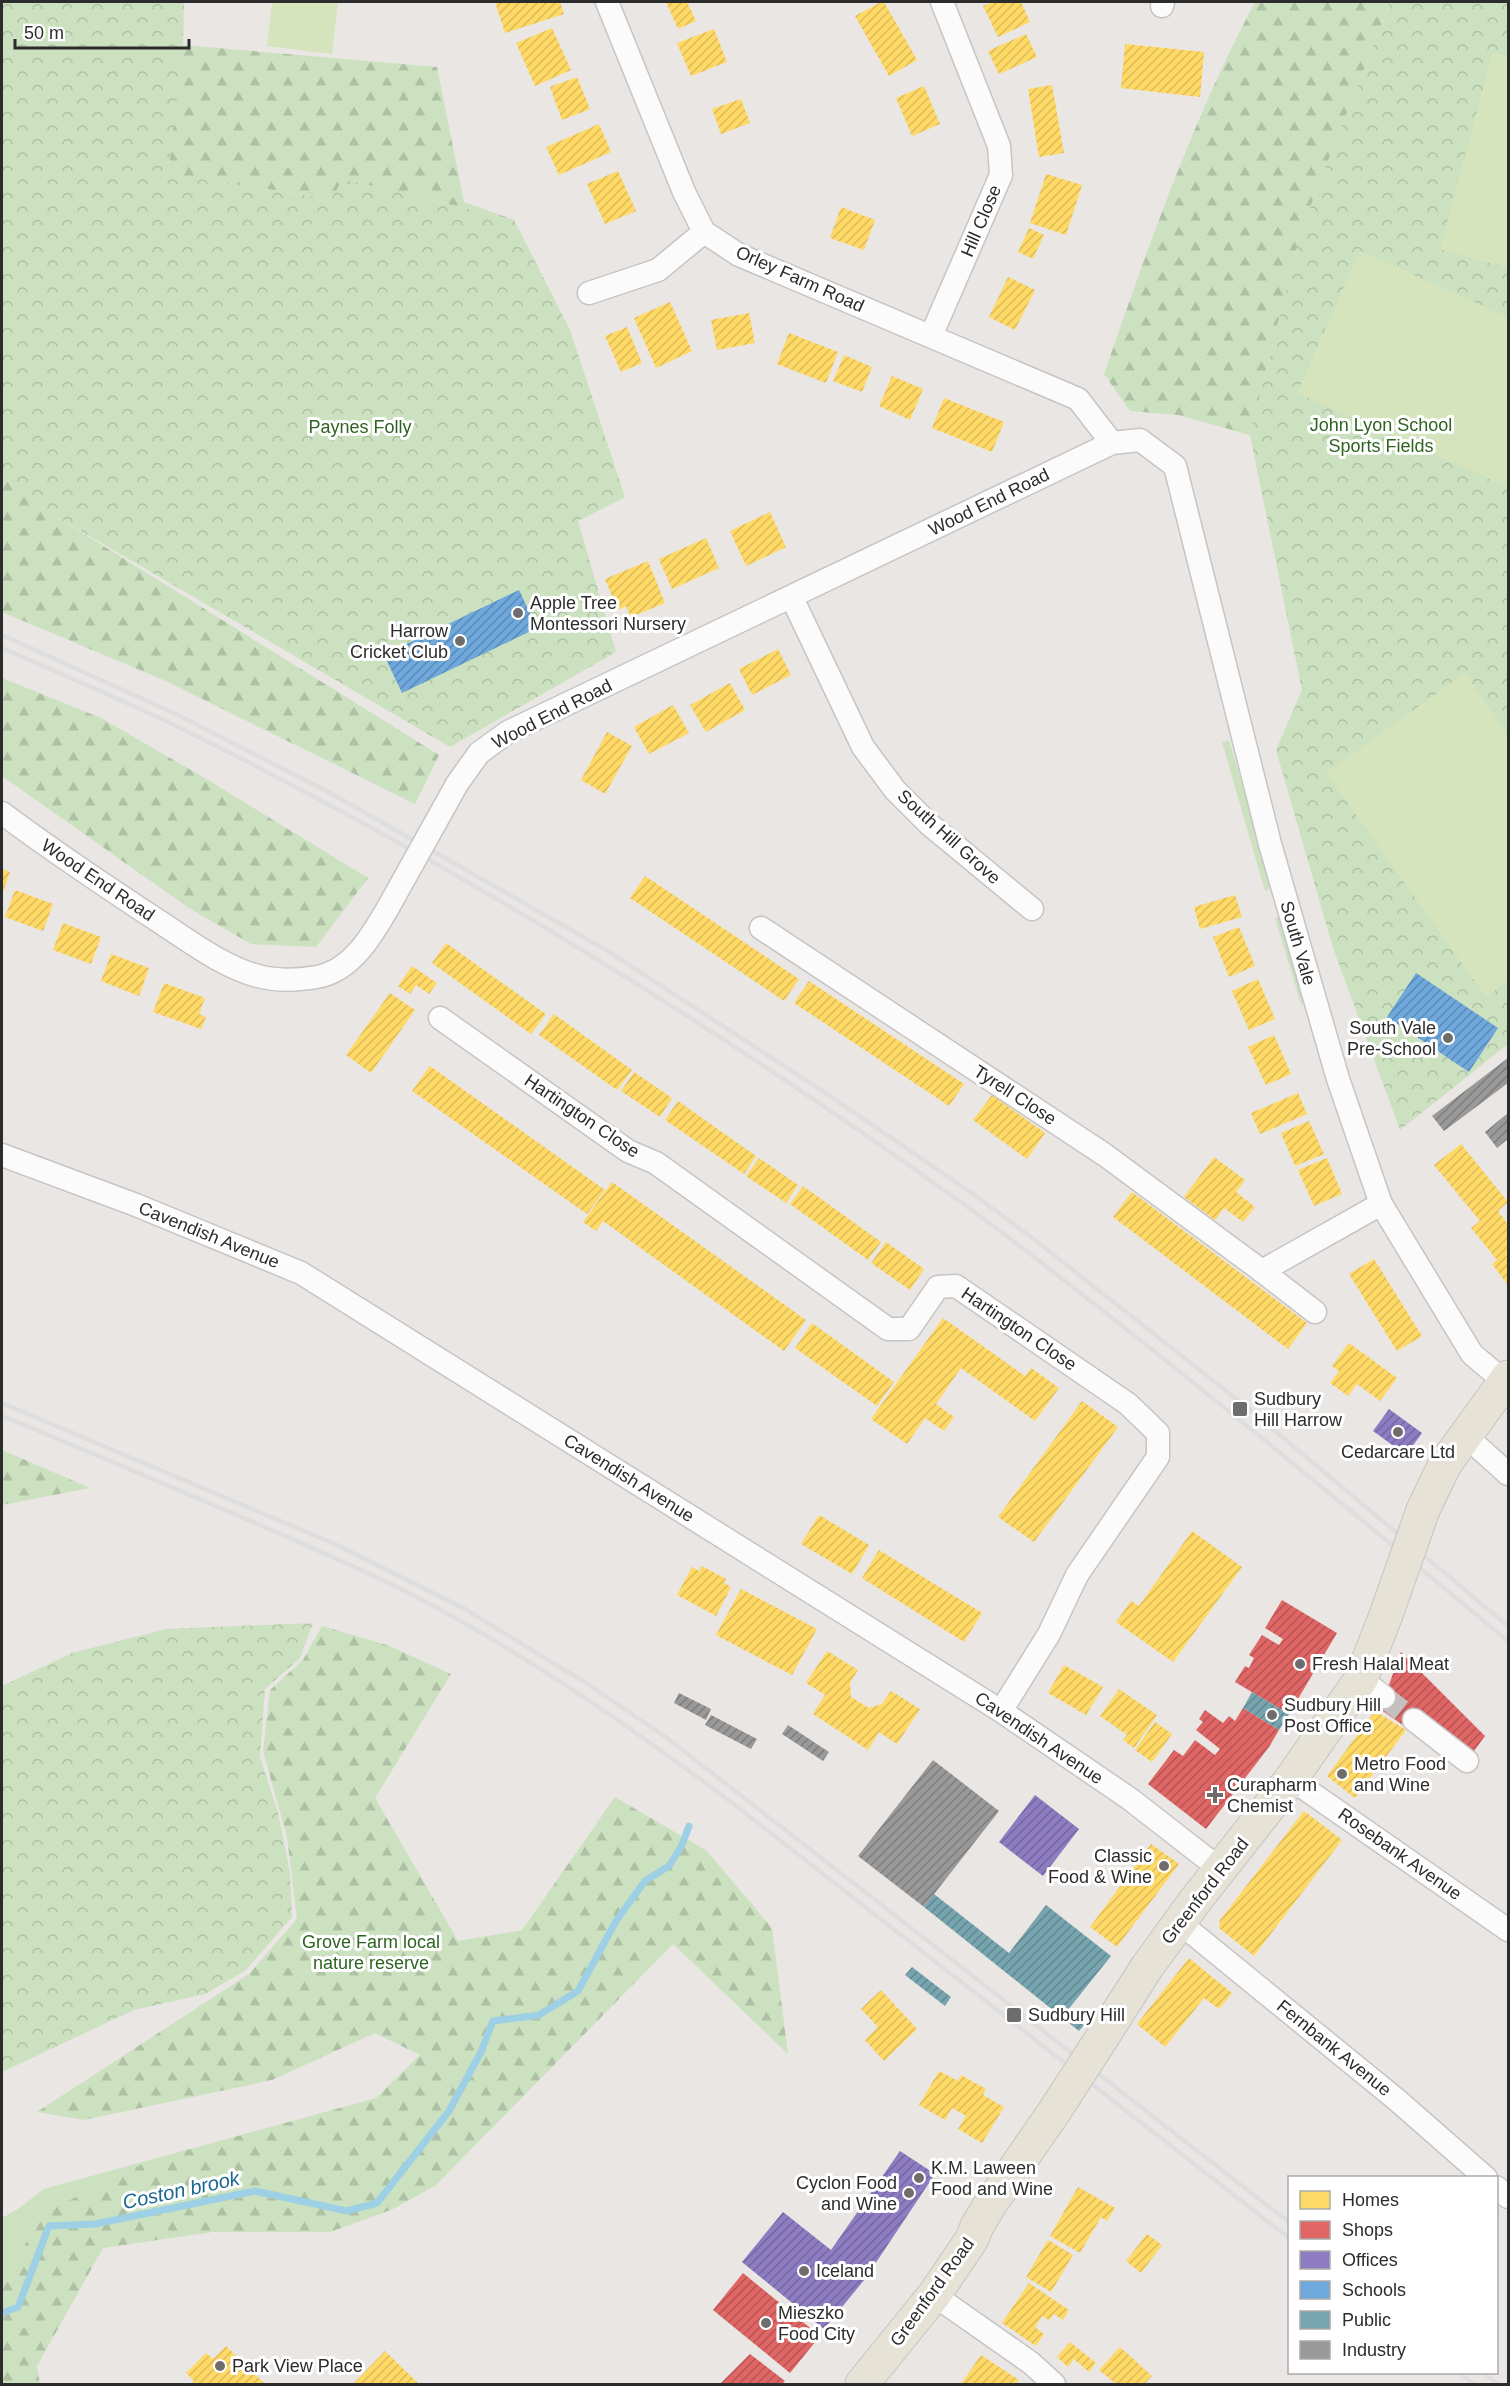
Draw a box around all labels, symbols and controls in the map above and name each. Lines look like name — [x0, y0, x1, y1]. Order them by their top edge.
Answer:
scale bar — [15, 12, 189, 50]
text: 50 m — [24, 23, 64, 43]
street label: Hill Close — [957, 182, 1005, 260]
street label: Orley Farm Road — [733, 242, 867, 316]
park label: John Lyon School Sports Fields — [1310, 415, 1452, 456]
park label: Paynes Folly — [308, 417, 412, 437]
street label: Wood End Road — [925, 464, 1053, 540]
place label: Apple Tree Montessori Nursery — [530, 593, 686, 634]
marker: Apple Tree Montessori Nursery — [511, 606, 525, 620]
place label: Harrow Cricket Club — [350, 621, 449, 662]
marker: Harrow Cricket Club — [453, 634, 467, 648]
street label: Wood End Road — [489, 675, 615, 753]
street label: South Hill Grove — [894, 786, 1004, 888]
street label: Wood End Road — [38, 835, 158, 925]
street label: South Vale — [1276, 899, 1320, 987]
place label: South Vale Pre-School — [1347, 1018, 1436, 1059]
marker: South Vale Pre-School — [1441, 1031, 1455, 1045]
street label: Tyrell Close — [970, 1061, 1060, 1129]
street label: Hartington Close — [521, 1070, 643, 1162]
street label: Cavendish Avenue — [136, 1198, 282, 1272]
street label: Hartington Close — [958, 1283, 1080, 1375]
place label: Sudbury Hill Harrow — [1254, 1389, 1343, 1430]
marker: Sudbury Hill Harrow — [1231, 1400, 1249, 1418]
marker: Cedarcare Ltd — [1391, 1425, 1405, 1439]
street label: Cavendish Avenue — [560, 1430, 698, 1526]
place label: Cedarcare Ltd — [1341, 1442, 1455, 1462]
place label: Fresh Halal Meat — [1312, 1654, 1449, 1674]
marker: Fresh Halal Meat — [1293, 1657, 1307, 1671]
street label: Cavendish Avenue — [971, 1688, 1107, 1788]
place label: Sudbury Hill Post Office — [1284, 1695, 1381, 1736]
marker: Sudbury Hill Post Office — [1265, 1708, 1279, 1722]
place label: Metro Food and Wine — [1354, 1754, 1446, 1795]
marker: Metro Food and Wine — [1335, 1767, 1349, 1781]
place label: Curapharm Chemist — [1227, 1775, 1317, 1816]
marker: Curapharm Chemist — [1208, 1788, 1222, 1802]
street label: Rosebank Avenue — [1335, 1804, 1465, 1904]
street label: Greenford Road — [1157, 1834, 1253, 1948]
place label: Classic Food & Wine — [1048, 1846, 1152, 1887]
marker: Classic Food & Wine — [1157, 1859, 1171, 1873]
park label: Grove Farm local nature reserve — [302, 1932, 440, 1973]
street label: Fernbank Avenue — [1273, 1996, 1395, 2100]
place label: Sudbury Hill — [1028, 2005, 1125, 2025]
marker: Sudbury Hill — [1005, 2006, 1023, 2024]
place label: K.M. Laween Food and Wine — [931, 2158, 1053, 2199]
water label: Coston brook — [121, 2167, 242, 2213]
marker: K.M. Laween Food and Wine — [912, 2171, 926, 2185]
place label: Cyclon Food and Wine — [796, 2173, 897, 2214]
legend — [1288, 2176, 1498, 2374]
marker: Cyclon Food and Wine — [902, 2186, 916, 2200]
text: Homes — [1342, 2190, 1399, 2210]
text: Shops — [1342, 2220, 1393, 2240]
street label: Greenford Road — [886, 2234, 978, 2350]
text: Offices — [1342, 2250, 1398, 2270]
place label: Iceland — [816, 2261, 874, 2281]
marker: Iceland — [797, 2264, 811, 2278]
text: Schools — [1342, 2280, 1406, 2300]
place label: Mieszko Food City — [778, 2303, 855, 2344]
text: Public — [1342, 2310, 1391, 2330]
marker: Mieszko Food City — [759, 2316, 773, 2330]
text: Industry — [1342, 2340, 1406, 2360]
place label: Park View Place — [232, 2356, 363, 2376]
marker: Park View Place — [213, 2359, 227, 2373]

